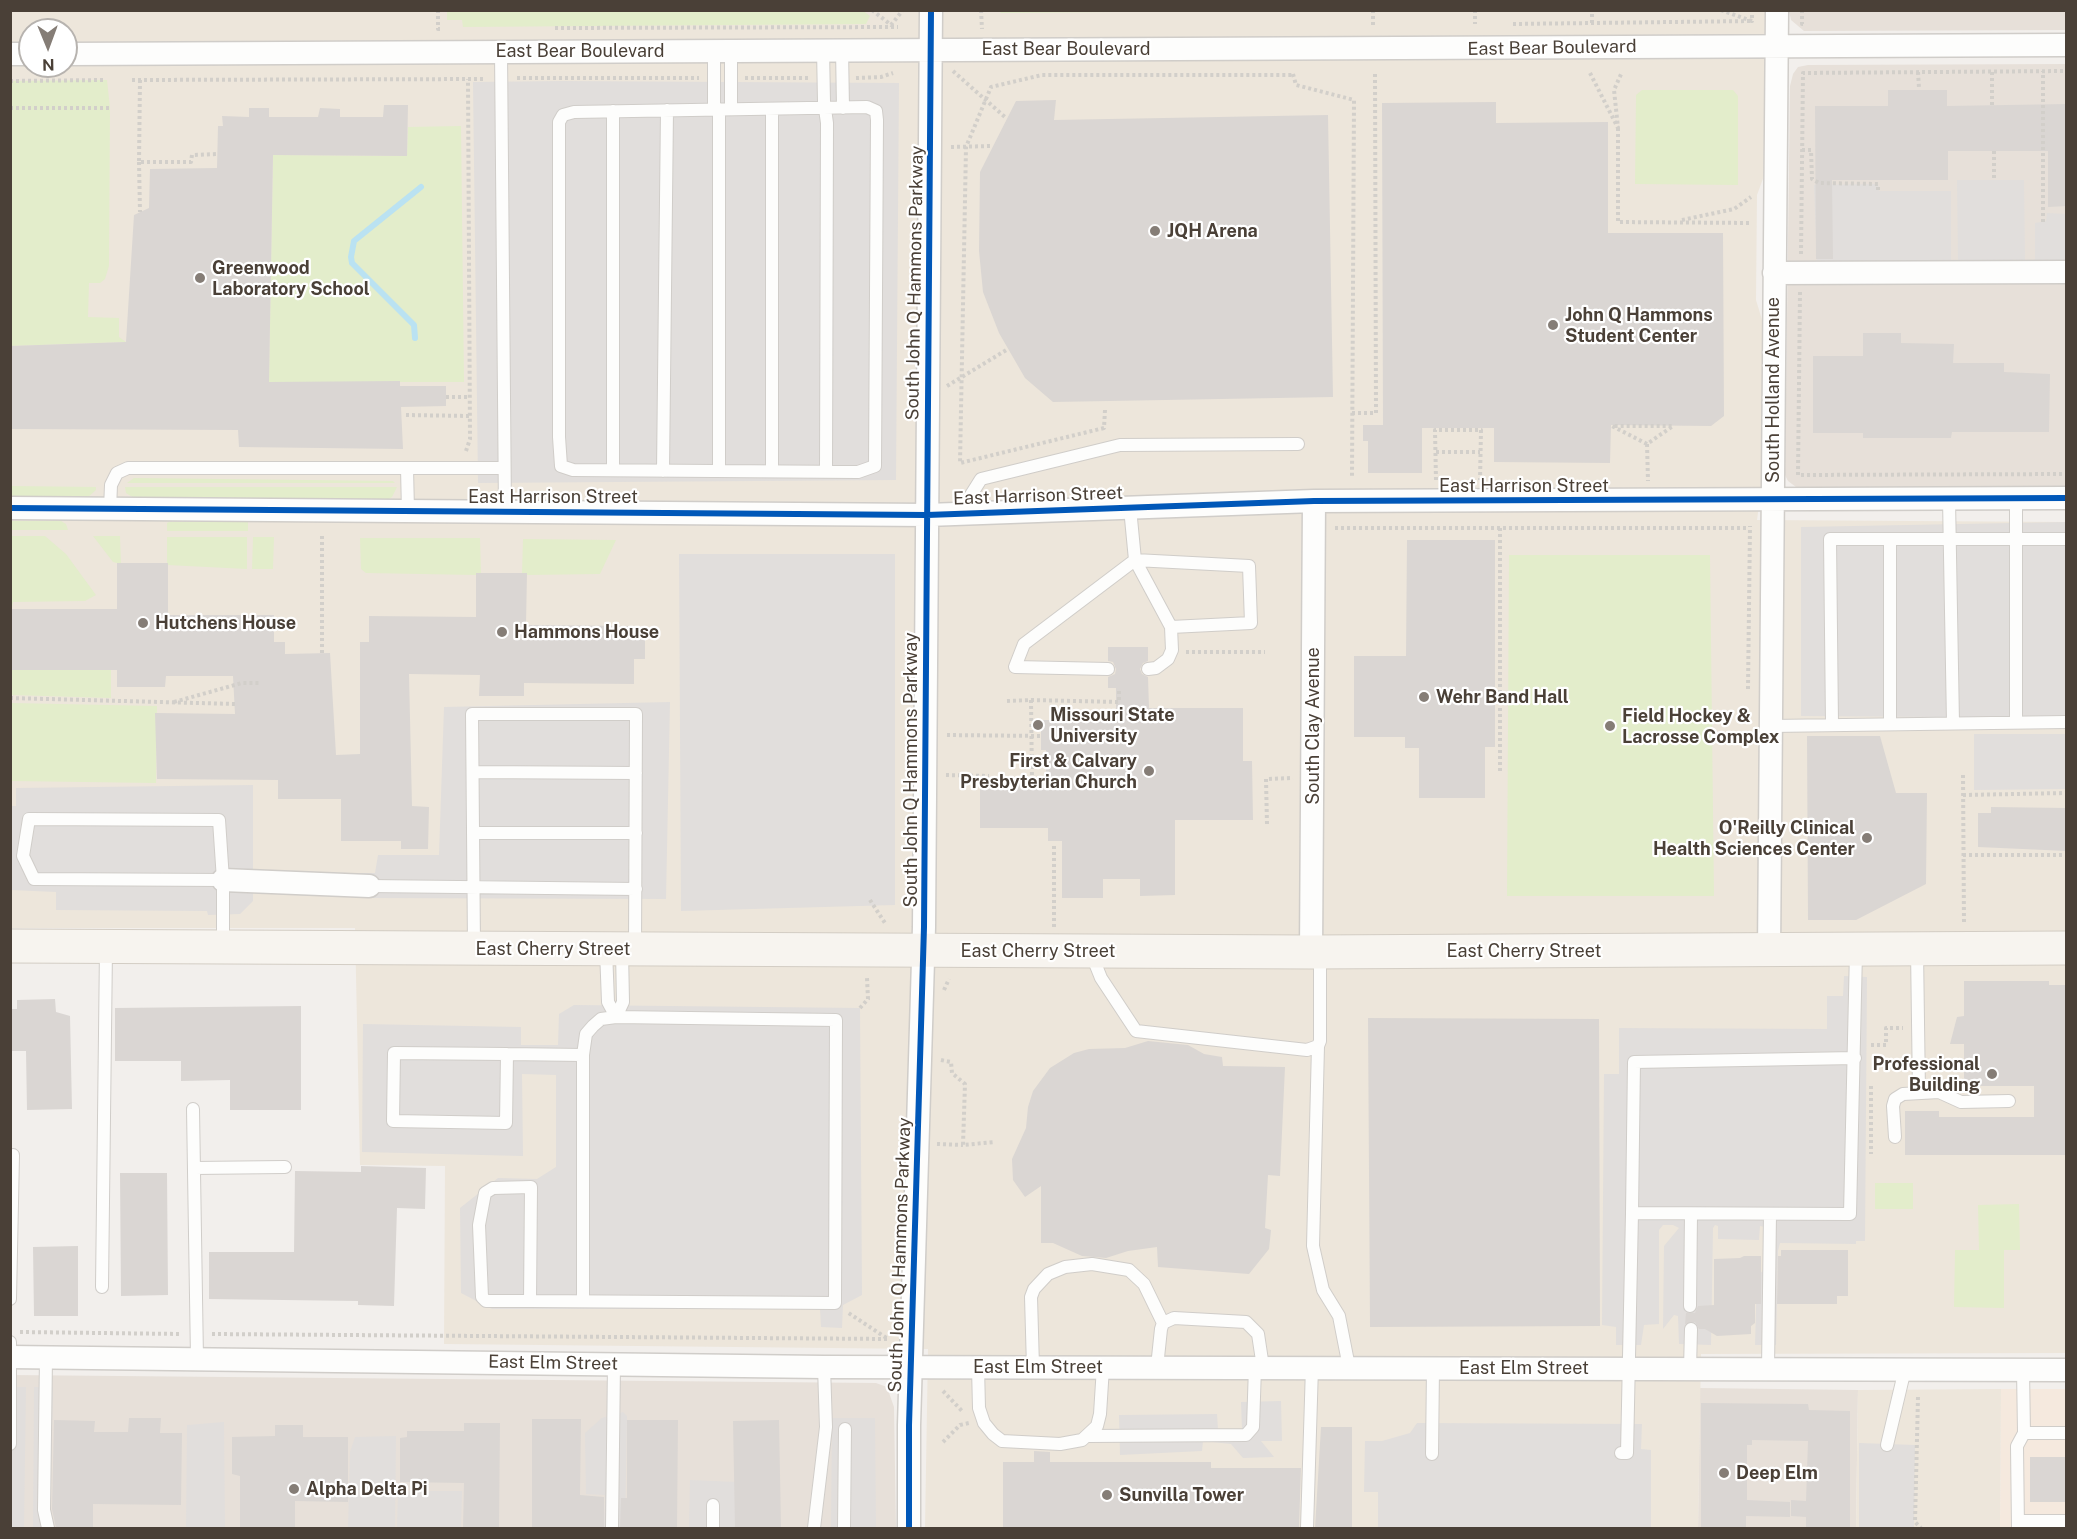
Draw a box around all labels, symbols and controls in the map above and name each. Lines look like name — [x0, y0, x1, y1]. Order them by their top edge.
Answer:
north arrow — [18, 18, 78, 78]
street label: East Bear Boulevard — [1467, 36, 1637, 60]
street label: East Bear Boulevard — [981, 38, 1151, 60]
street label: East Bear Boulevard — [495, 40, 665, 62]
text: N — [42, 55, 55, 74]
street label: South John Q Hammons Parkway — [902, 145, 928, 421]
place label: JQH Arena — [1167, 220, 1258, 242]
marker: JQH Arena — [1148, 224, 1162, 238]
place label: Greenwood Laboratory School — [212, 257, 370, 300]
marker: Greenwood Laboratory School — [193, 271, 207, 285]
street label: South Holland Avenue — [1762, 297, 1784, 483]
place label: John Q Hammons Student Center — [1565, 304, 1713, 346]
marker: John Q Hammons Student Center — [1546, 318, 1560, 332]
street label: East Harrison Street — [1439, 475, 1609, 497]
street label: East Harrison Street — [953, 482, 1123, 510]
street label: East Harrison Street — [468, 486, 638, 508]
place label: Hutchens House — [155, 612, 296, 634]
marker: Hutchens House — [136, 616, 150, 630]
place label: Hammons House — [514, 621, 659, 643]
marker: Hammons House — [495, 625, 509, 639]
street label: South John Q Hammons Parkway — [900, 632, 922, 908]
street label: South Clay Avenue — [1302, 647, 1324, 805]
place label: Wehr Band Hall — [1436, 686, 1569, 708]
marker: Wehr Band Hall — [1417, 690, 1431, 704]
place label: Missouri State University — [1050, 704, 1175, 746]
place label: Field Hockey & Lacrosse Complex — [1622, 705, 1779, 748]
marker: Missouri State University — [1031, 718, 1045, 732]
marker: Field Hockey & Lacrosse Complex — [1603, 719, 1617, 733]
place label: First & Calvary Presbyterian Church — [960, 750, 1137, 792]
marker: First & Calvary Presbyterian Church — [1142, 764, 1156, 778]
place label: O'Reilly Clinical Health Sciences Center — [1653, 817, 1855, 860]
marker: O'Reilly Clinical Health Sciences Center — [1860, 831, 1874, 845]
street label: East Cherry Street — [475, 938, 631, 960]
street label: East Cherry Street — [960, 940, 1116, 962]
street label: East Cherry Street — [1446, 940, 1602, 962]
place label: Professional Building — [1873, 1053, 1980, 1096]
marker: Professional Building — [1985, 1067, 1999, 1081]
street label: South John Q Hammons Parkway — [884, 1117, 916, 1393]
street label: East Elm Street — [488, 1351, 618, 1375]
street label: East Elm Street — [973, 1356, 1103, 1378]
street label: East Elm Street — [1459, 1357, 1589, 1379]
place label: Deep Elm — [1736, 1462, 1818, 1484]
marker: Deep Elm — [1717, 1466, 1731, 1480]
place label: Alpha Delta Pi — [306, 1478, 428, 1500]
marker: Alpha Delta Pi — [287, 1482, 301, 1496]
place label: Sunvilla Tower — [1119, 1484, 1244, 1506]
marker: Sunvilla Tower — [1100, 1488, 1114, 1502]

